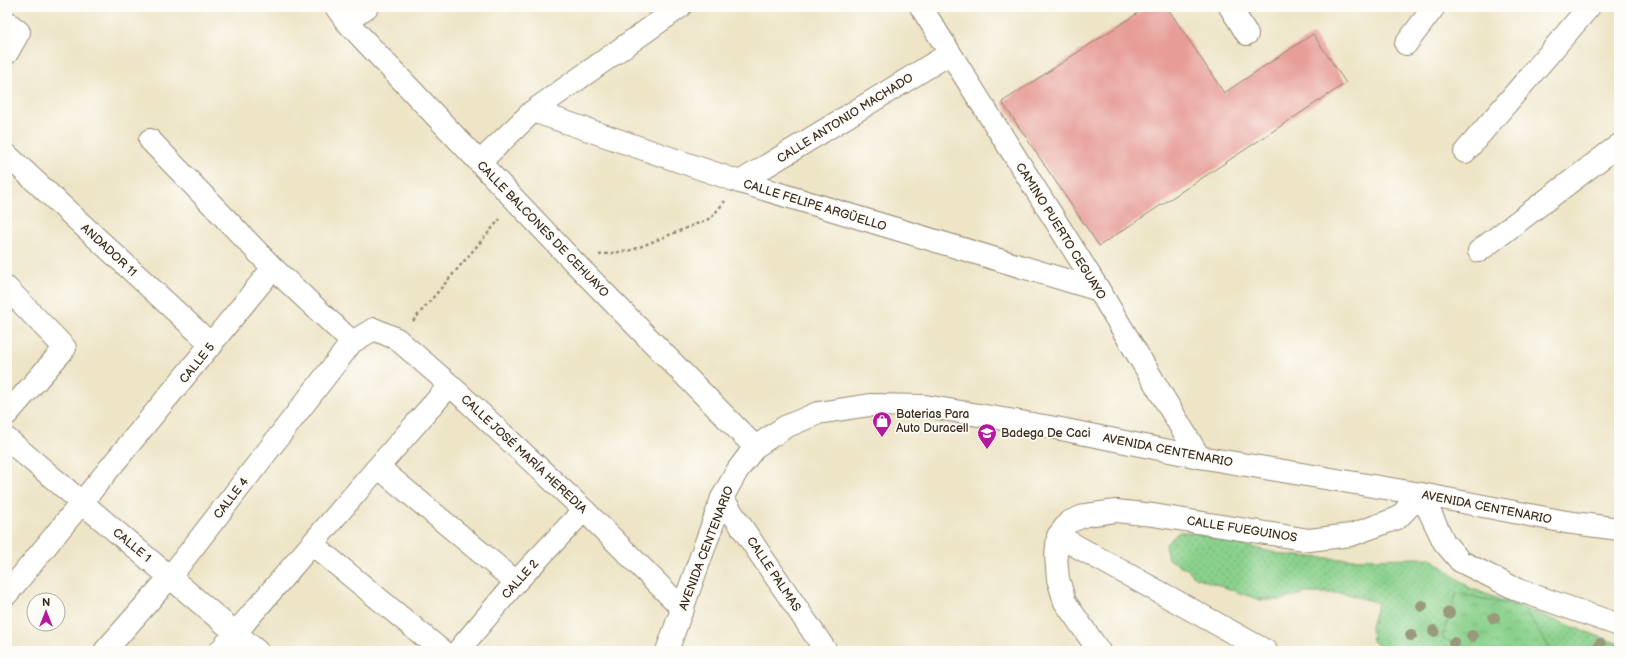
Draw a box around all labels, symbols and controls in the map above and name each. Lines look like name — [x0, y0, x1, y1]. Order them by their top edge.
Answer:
street label: CALLE ANTONIO MACHADO — [774, 70, 916, 167]
street label: CALLE BALCONES DE CEHUAYO — [474, 158, 612, 301]
street label: CAMINO PUERTO CEGUAYO — [1012, 160, 1109, 302]
street label: CALLE FELIPE ARGÜELLO — [741, 176, 889, 234]
street label: ANDADOR 11 — [78, 221, 140, 280]
street label: CALLE 5 — [177, 340, 218, 387]
street label: CALLE JOSÉ MARÍA HEREDIA — [457, 390, 592, 517]
place label: Baterias Para Auto Duracell — [896, 407, 970, 436]
shop icon: Baterias Para Auto Duracell — [871, 410, 893, 438]
school or university icon: Badega De Caci — [976, 422, 998, 450]
place label: Badega De Caci — [1001, 426, 1091, 441]
street label: AVENIDA CENTENARIO — [1102, 431, 1234, 470]
street label: CALLE 4 — [211, 474, 253, 522]
street label: AVENIDA CENTENARIO — [676, 484, 737, 612]
street label: AVENIDA CENTENARIO — [1421, 488, 1553, 527]
street label: CALLE FUEGUINOS — [1186, 513, 1298, 546]
street label: CALLE 1 — [109, 525, 154, 566]
street label: CALLE PALMAS — [743, 534, 804, 614]
street label: CALLE 2 — [499, 557, 542, 602]
north arrow — [26, 592, 66, 632]
text: N — [42, 596, 50, 609]

